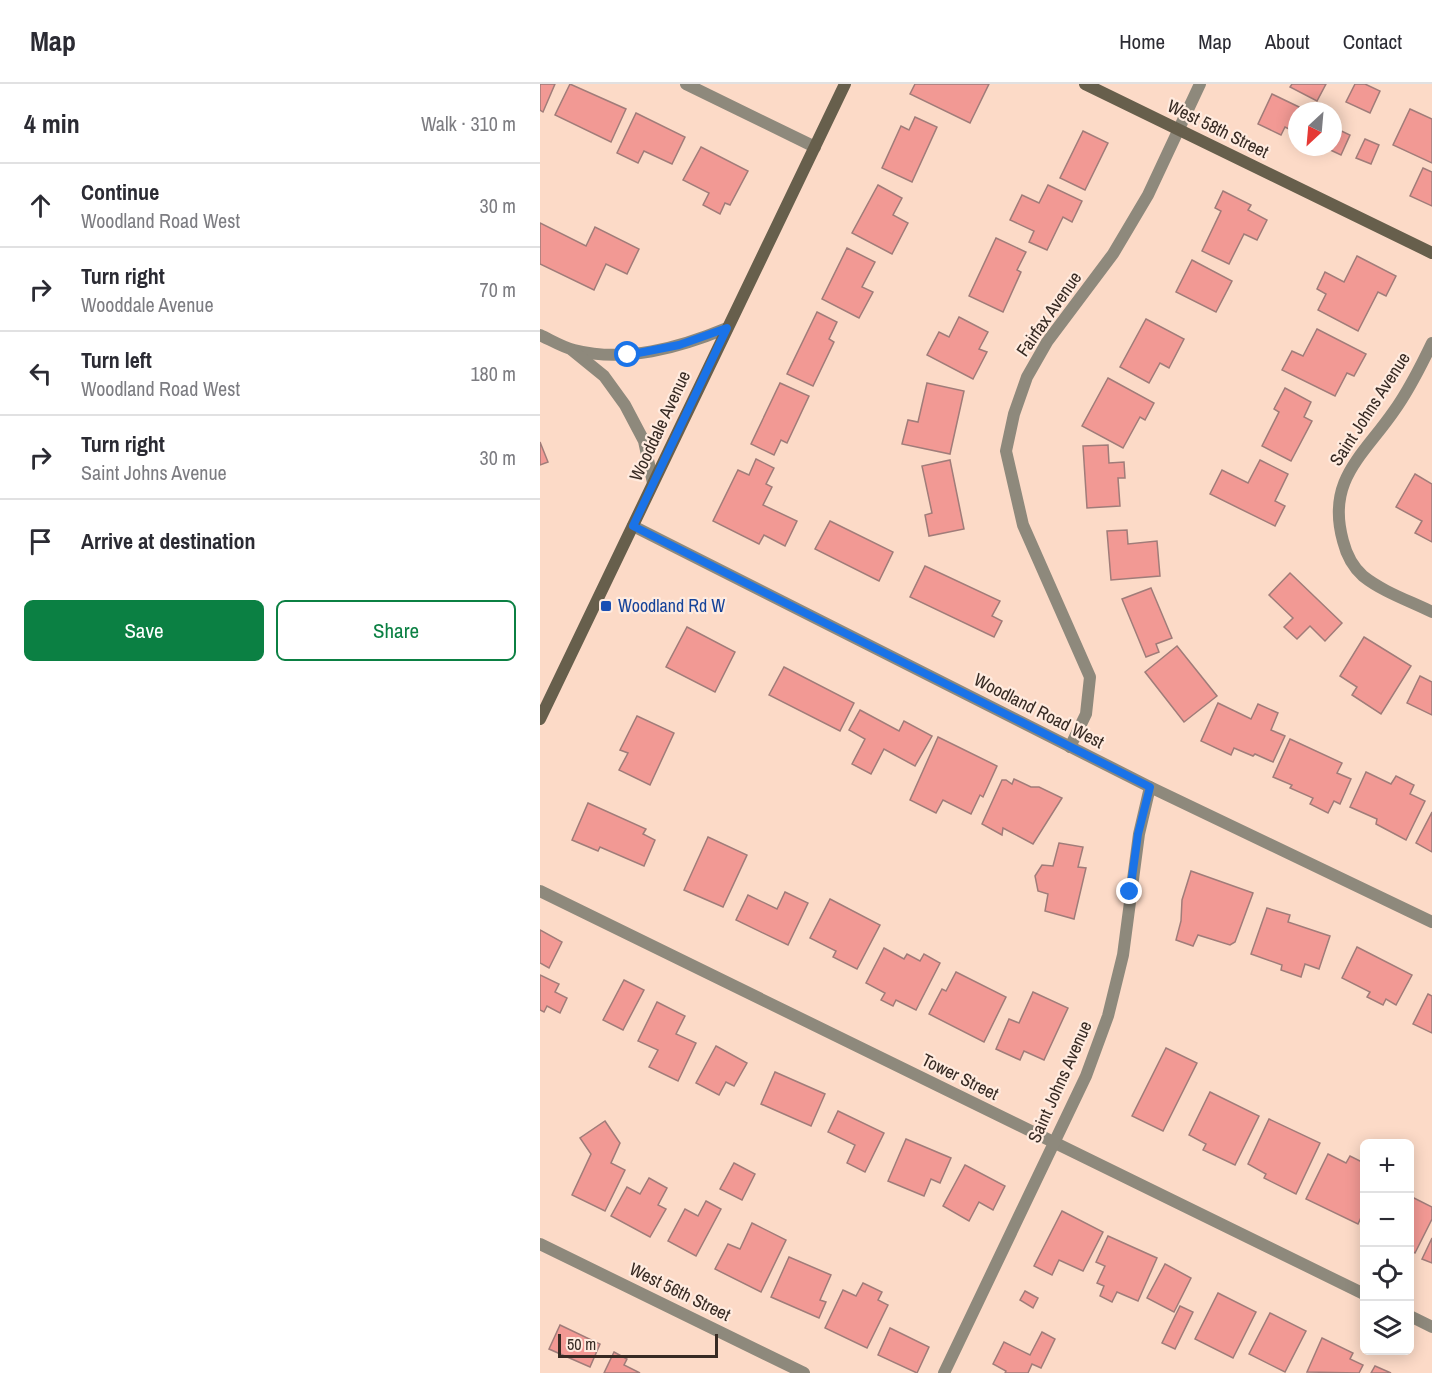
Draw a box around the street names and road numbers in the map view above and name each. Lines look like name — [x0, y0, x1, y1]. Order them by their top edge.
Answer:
street label: West 58th Street — [1163, 93, 1273, 164]
street label: Fairfax Avenue — [1010, 266, 1087, 361]
street label: Saint Johns Avenue — [1323, 347, 1416, 470]
street label: Wooddale Avenue — [623, 366, 696, 485]
street label: Woodland Road West — [970, 667, 1109, 754]
street label: Saint Johns Avenue — [1021, 1017, 1098, 1147]
street label: Tower Street — [918, 1047, 1003, 1106]
street label: West 56th Street — [625, 1256, 735, 1327]

